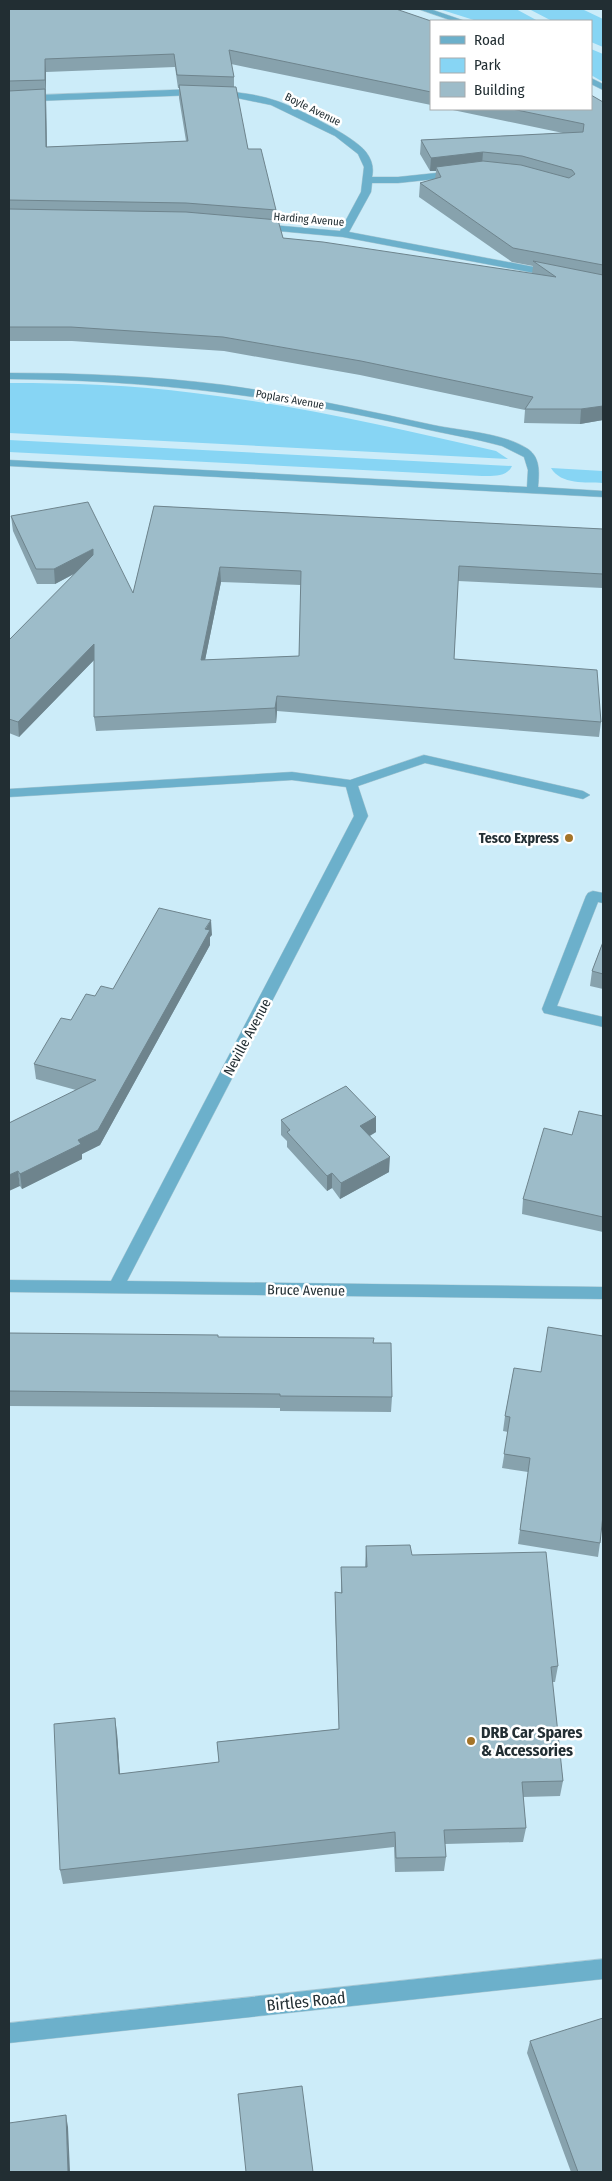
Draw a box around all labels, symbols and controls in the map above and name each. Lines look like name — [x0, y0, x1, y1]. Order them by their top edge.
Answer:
legend — [430, 20, 592, 110]
text: Road — [474, 31, 505, 49]
text: Park — [474, 56, 501, 74]
text: Building — [474, 81, 525, 99]
street label: Boyle Avenue — [283, 90, 343, 129]
street label: Harding Avenue — [273, 210, 345, 229]
street label: Poplars Avenue — [255, 387, 325, 412]
place label: Tesco Express — [479, 830, 559, 847]
marker: Tesco Express — [563, 832, 575, 844]
street label: Neville Avenue — [220, 996, 275, 1079]
street label: Bruce Avenue — [267, 1281, 345, 1300]
place label: DRB Car Spares & Accessories — [481, 1723, 583, 1760]
marker: DRB Car Spares & Accessories — [465, 1735, 477, 1747]
street label: Birtles Road — [266, 1988, 346, 2015]

